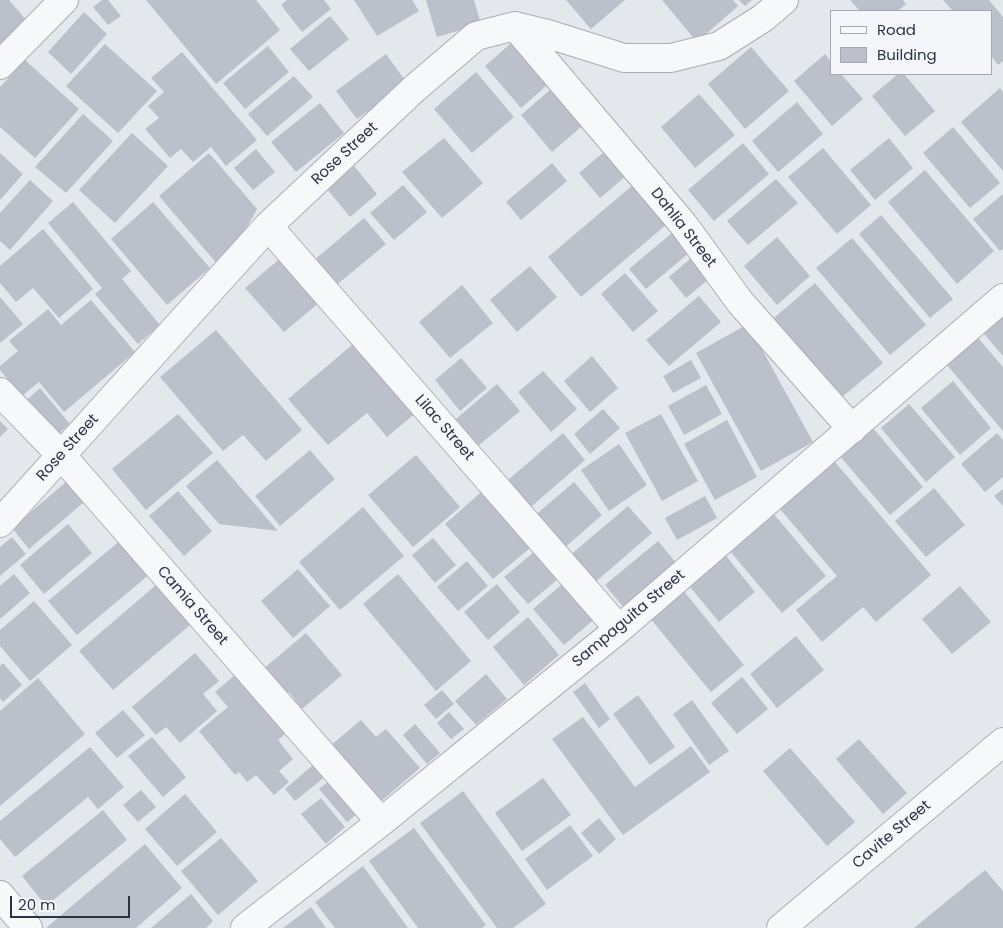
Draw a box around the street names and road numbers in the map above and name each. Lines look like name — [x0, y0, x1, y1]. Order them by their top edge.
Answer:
street label: Rose Street — [308, 119, 382, 189]
street label: Dahlia Street — [646, 185, 720, 271]
street label: Lilac Street — [411, 392, 477, 464]
street label: Rose Street — [33, 411, 103, 485]
street label: Camia Street — [153, 563, 231, 649]
street label: Sampaguita Street — [569, 567, 689, 671]
street label: Cavite Street — [849, 797, 935, 873]

